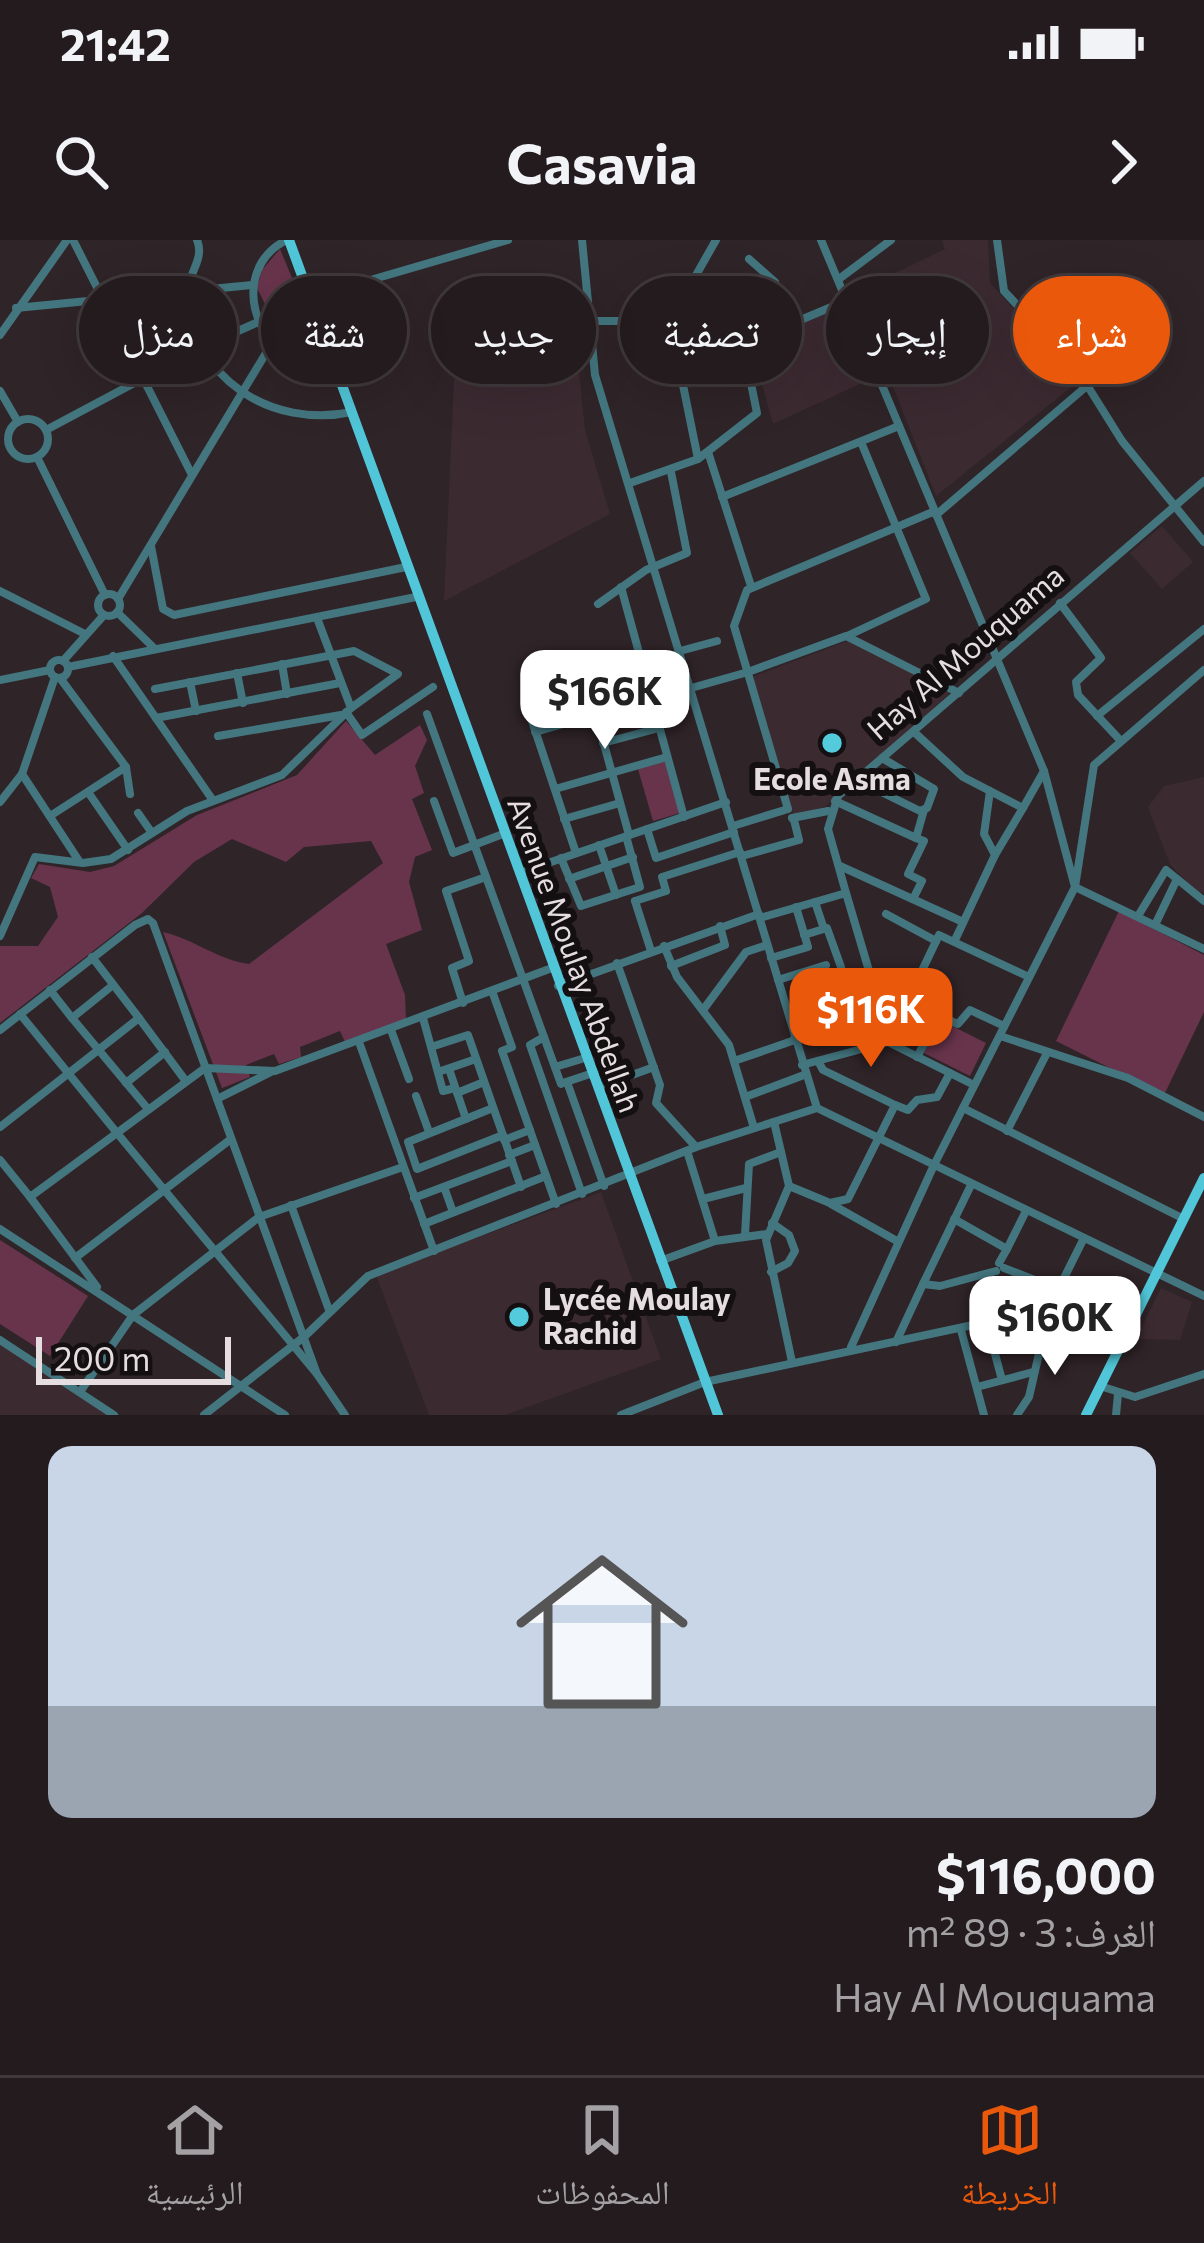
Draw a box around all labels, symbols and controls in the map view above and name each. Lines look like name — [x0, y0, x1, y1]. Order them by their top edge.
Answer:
text: 21:42 — [60, 15, 171, 70]
icon: search — [48, 129, 114, 195]
text: Casavia — [506, 129, 698, 195]
icon: forward — [1090, 129, 1156, 195]
chip: منزل — [79, 276, 237, 384]
chip: شقة — [261, 276, 407, 384]
chip: جديد — [431, 276, 596, 384]
chip: تصفية — [620, 276, 802, 384]
chip: إيجار — [826, 276, 989, 384]
chip: شراء — [1013, 276, 1170, 384]
street label: Hay Al Mouquama — [859, 556, 1070, 747]
pin: $166K — [521, 650, 689, 752]
text: $166K — [547, 665, 663, 713]
marker: Ecole Asma — [819, 730, 845, 756]
place label: Ecole Asma — [753, 759, 911, 796]
street label: Avenue Moulay Abdellah — [501, 791, 650, 1117]
pin: $116K — [787, 968, 955, 1070]
text: $116K — [816, 983, 926, 1031]
pin: $160K — [971, 1276, 1139, 1378]
place label: Lycée Moulay Rachid — [543, 1279, 731, 1350]
text: $160K — [996, 1291, 1114, 1339]
marker: Lycée Moulay Rachid — [506, 1304, 532, 1330]
scale bar — [36, 1331, 231, 1384]
text: 200 m — [54, 1337, 150, 1378]
icon: home — [494, 1524, 710, 1740]
text: $116,000 — [936, 1842, 1156, 1905]
text: الغرف: 3 · 89 m² — [906, 1907, 1156, 1955]
text: Hay Al Mouquama — [833, 1972, 1156, 2020]
tab: الرئيسية — [146, 2097, 244, 2225]
tab: المحفوظات — [535, 2097, 669, 2225]
tab: الخريطة — [961, 2097, 1058, 2225]

